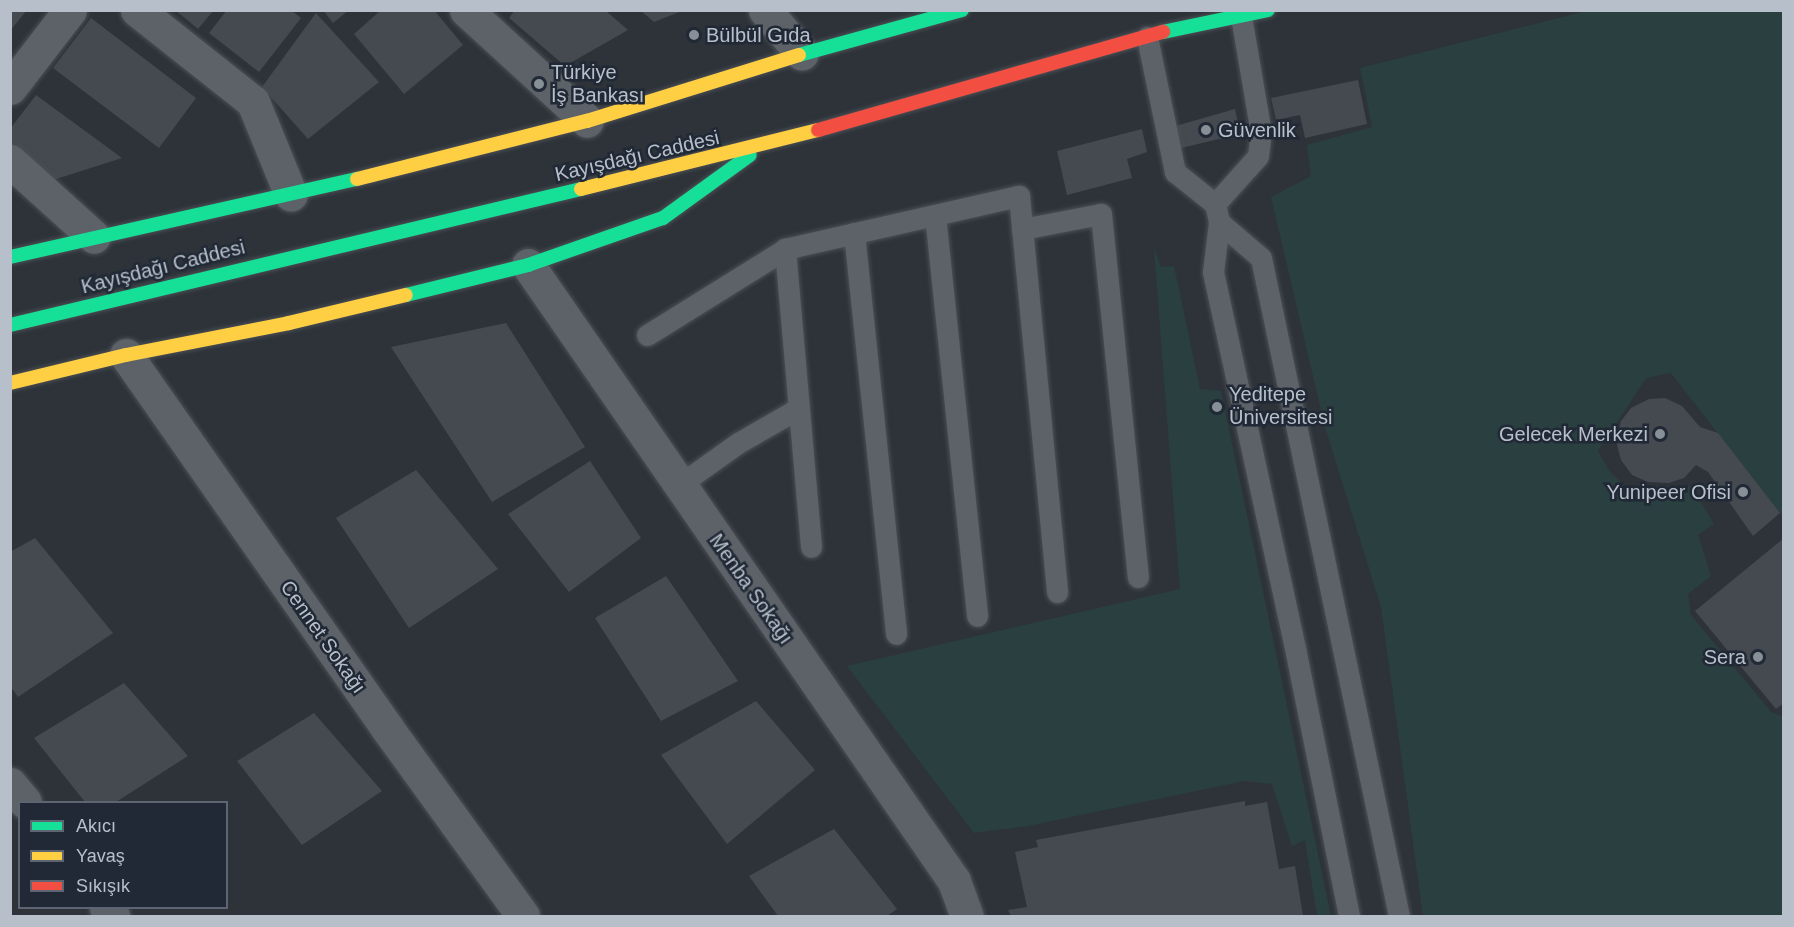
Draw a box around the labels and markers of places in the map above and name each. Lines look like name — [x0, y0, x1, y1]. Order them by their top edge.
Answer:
place label: Bülbül Gıda — [706, 23, 811, 47]
marker: Bülbül Gıda — [687, 28, 701, 42]
place label: Türkiye İş Bankası — [551, 60, 644, 107]
marker: Türkiye İş Bankası — [532, 77, 546, 91]
place label: Güvenlik — [1218, 118, 1296, 142]
marker: Güvenlik — [1199, 123, 1213, 137]
place label: Yeditepe Üniversitesi — [1229, 383, 1332, 430]
marker: Yeditepe Üniversitesi — [1210, 400, 1224, 414]
place label: Gelecek Merkezi — [1499, 422, 1648, 446]
marker: Gelecek Merkezi — [1653, 427, 1667, 441]
place label: Yunipeer Ofisi — [1606, 480, 1731, 504]
marker: Yunipeer Ofisi — [1736, 485, 1750, 499]
place label: Sera — [1704, 645, 1746, 669]
marker: Sera — [1751, 650, 1765, 664]

